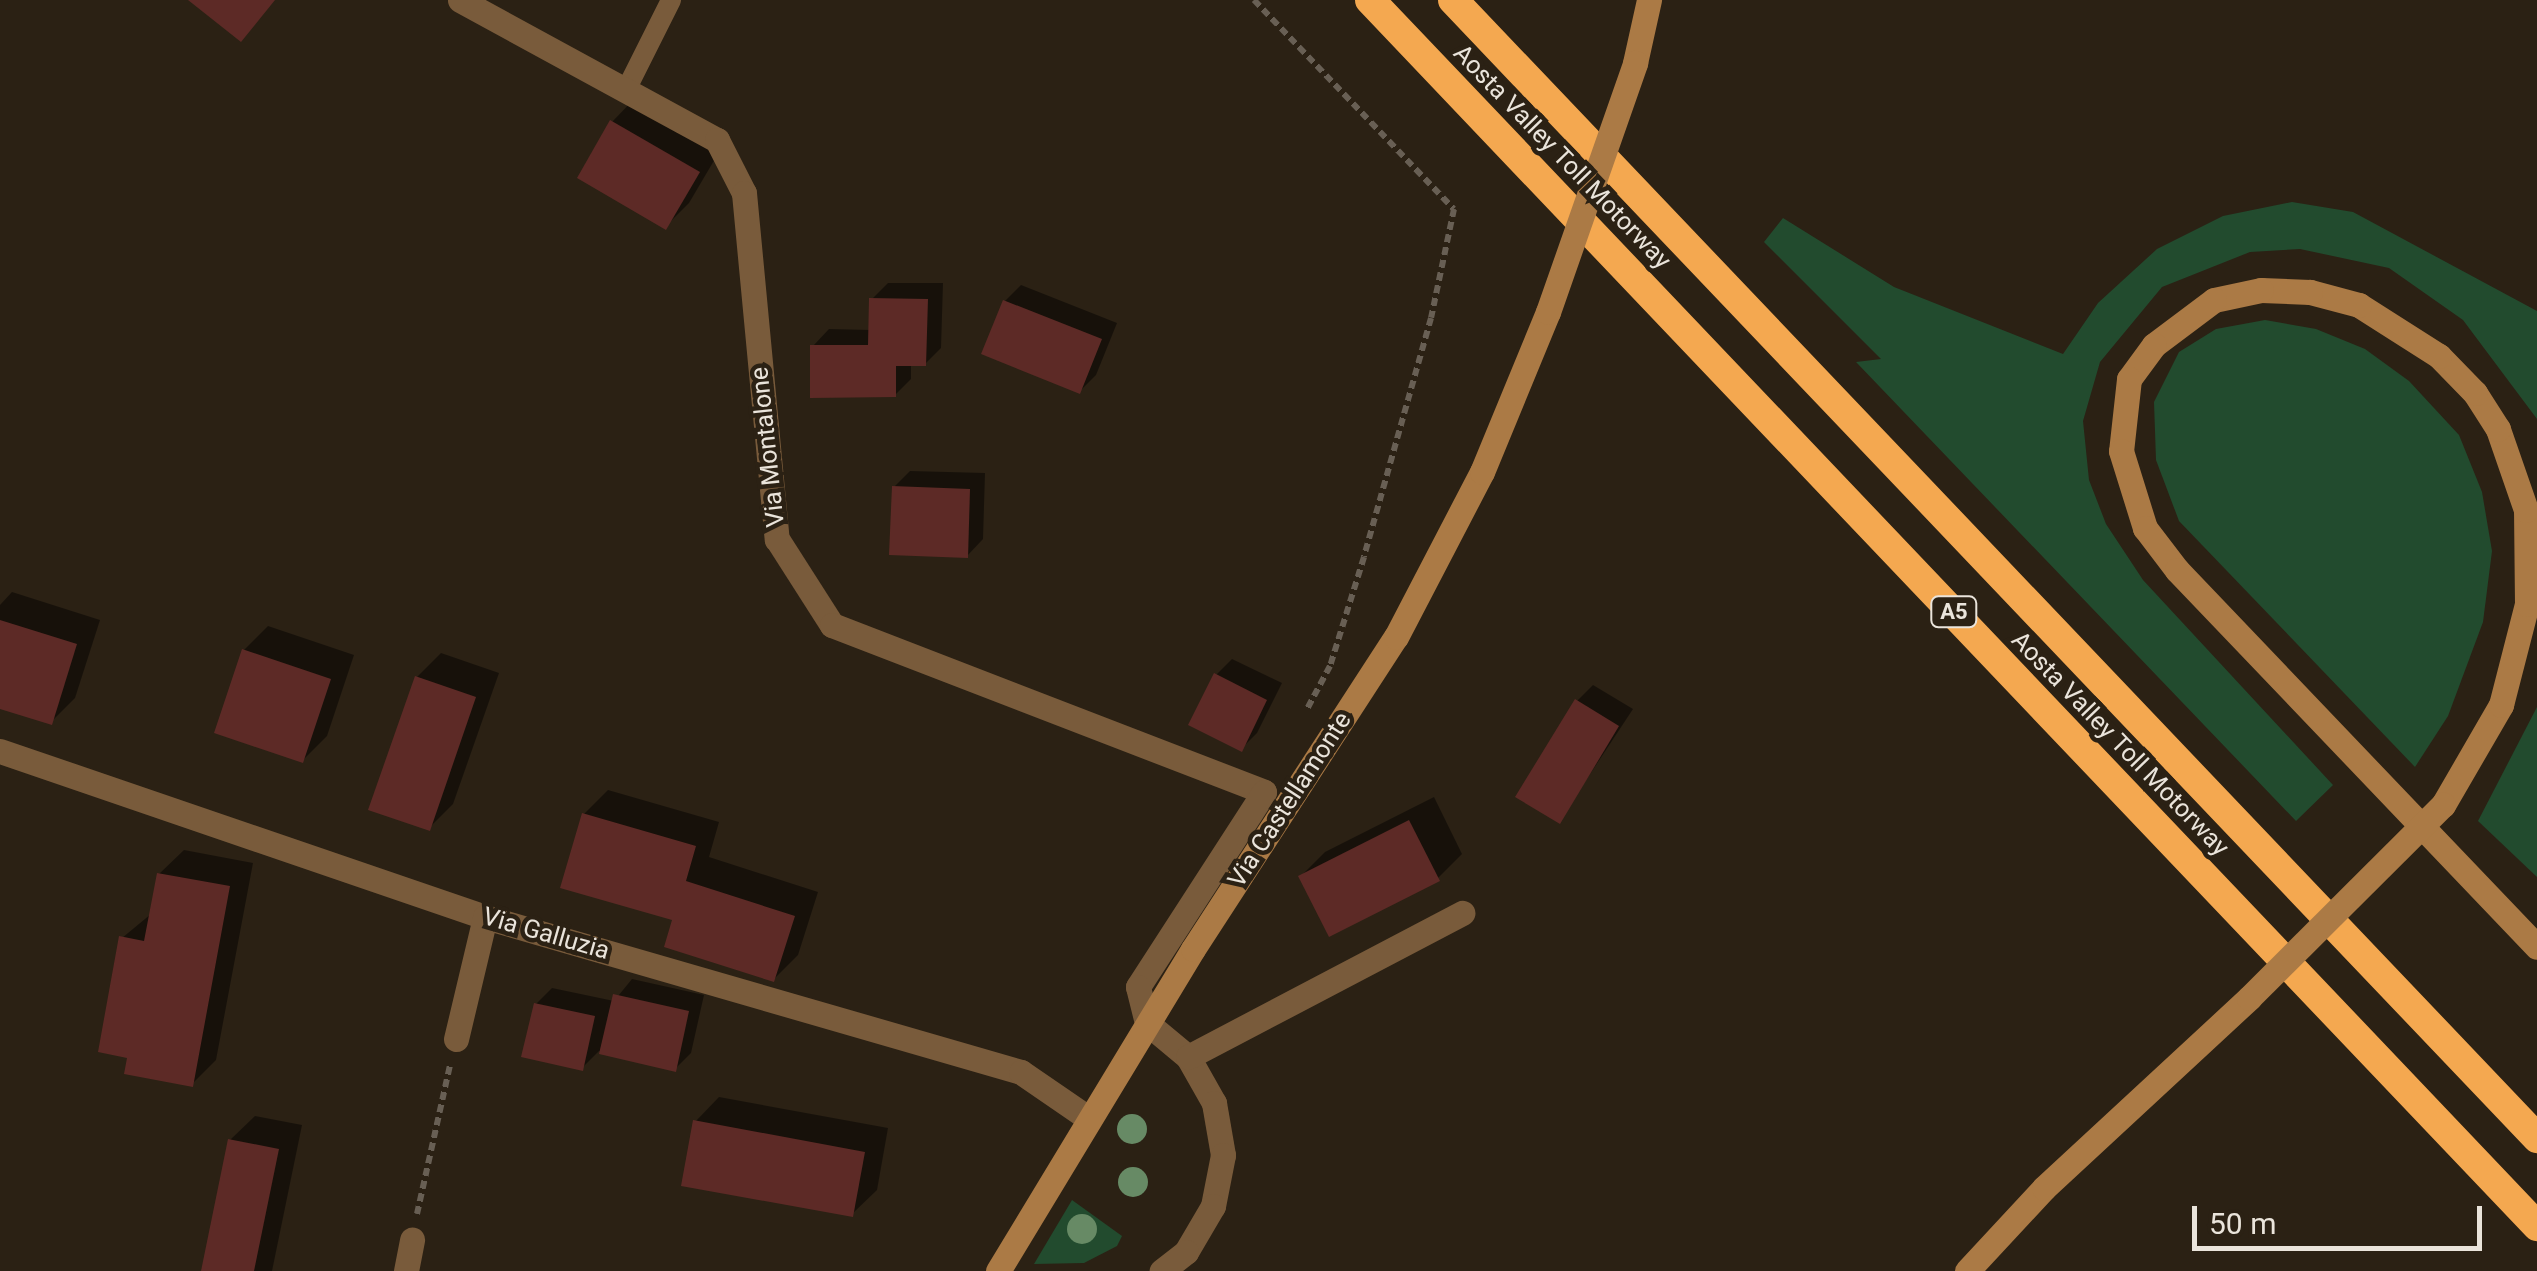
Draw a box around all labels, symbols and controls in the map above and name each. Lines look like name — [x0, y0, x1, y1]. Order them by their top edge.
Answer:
street label: Aosta Valley Toll Motorway — [1447, 38, 1677, 276]
street label: Via Montalone — [745, 365, 791, 529]
road number: A5 — [1929, 595, 1979, 629]
street label: Aosta Valley Toll Motorway — [2005, 625, 2235, 863]
street label: Via Castellamonte — [1222, 707, 1358, 893]
street label: Via Galluzia — [479, 902, 613, 966]
scale bar — [2197, 1186, 2487, 1248]
text: 50 m — [2209, 1206, 2276, 1241]

